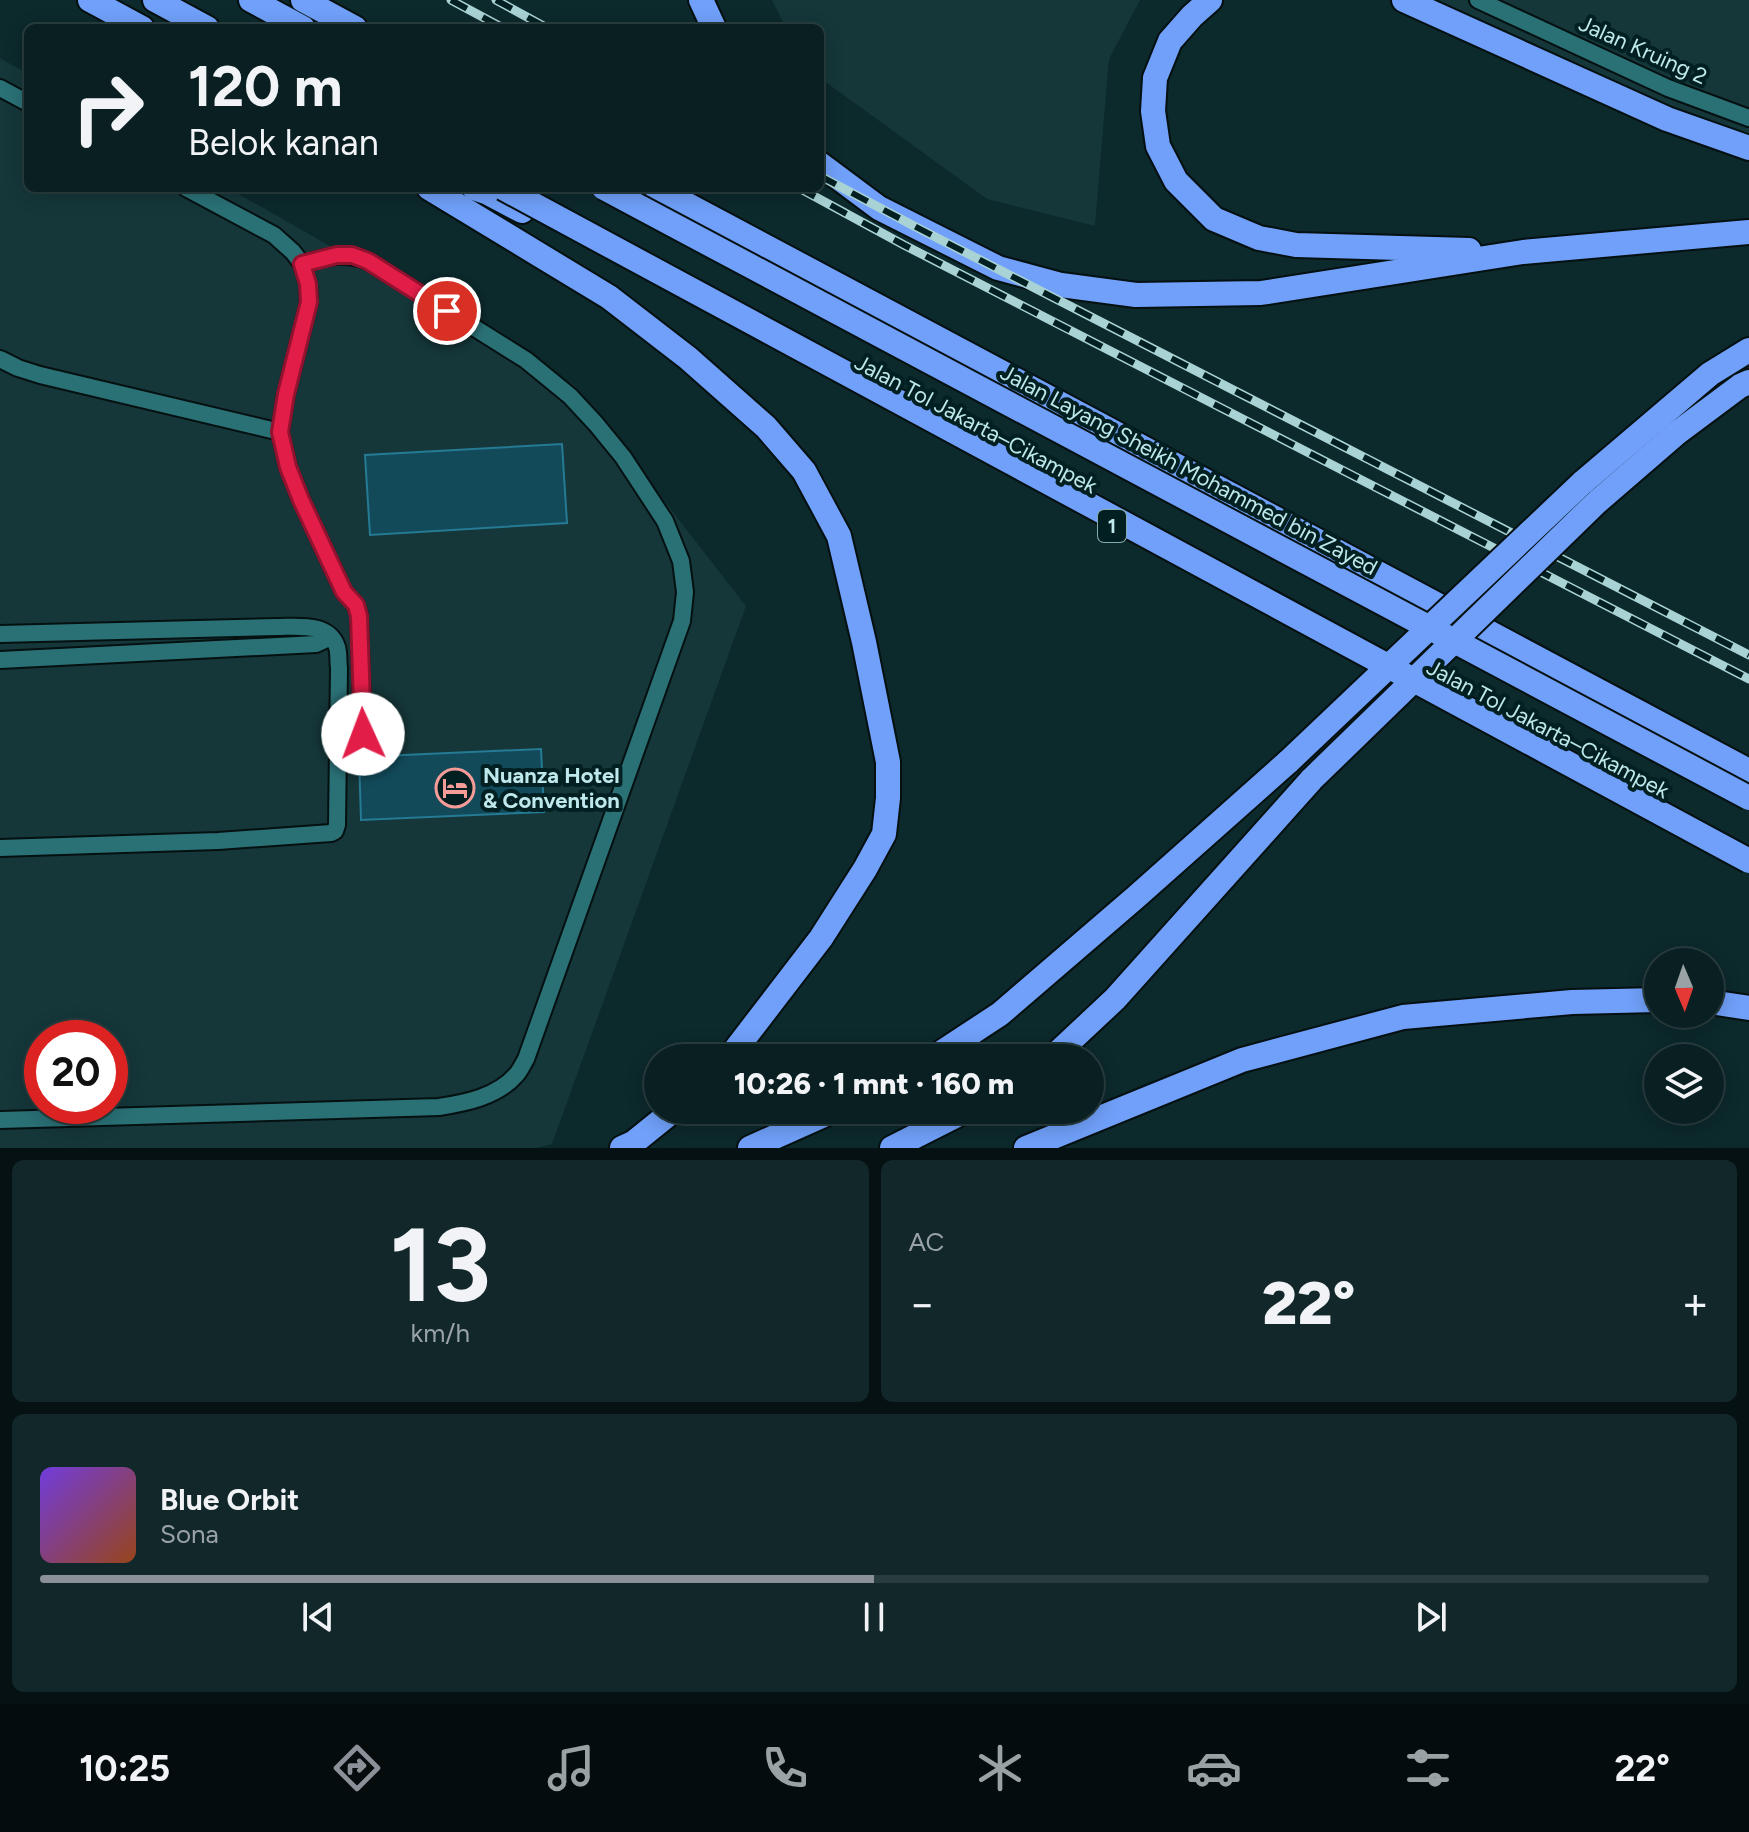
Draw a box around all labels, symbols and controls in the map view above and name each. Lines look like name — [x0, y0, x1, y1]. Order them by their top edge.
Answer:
street label: Jalan Kruing 2 — [1575, 10, 1711, 90]
text: 120 m — [188, 53, 343, 120]
icon: right — [56, 56, 160, 160]
text: Belok kanan — [188, 121, 379, 164]
pin — [413, 277, 481, 345]
icon: arrive — [425, 289, 469, 333]
street label: Jalan Tol Jakarta–Cikampek — [850, 349, 1102, 500]
street label: Jalan Layang Sheikh Mohammed bin Zayed — [996, 359, 1382, 581]
road number: 1 — [1098, 510, 1126, 542]
street label: Jalan Tol Jakarta–Cikampek — [1422, 654, 1674, 805]
position arrow — [321, 692, 405, 776]
place label: Nuanza Hotel & Convention — [483, 762, 620, 814]
hotel icon: Nuanza Hotel & Convention — [434, 767, 476, 809]
north arrow — [1644, 948, 1724, 1028]
map controls — [1644, 948, 1724, 1124]
speed limit sign: 20 — [24, 1020, 128, 1124]
button: layers — [1644, 1044, 1724, 1124]
text: 10:26 · 1 mnt · 160 m — [734, 1065, 1014, 1102]
text: 13 — [389, 1202, 491, 1327]
text: AC — [909, 1226, 944, 1258]
text: 22° — [1262, 1267, 1356, 1339]
text: − — [909, 1277, 936, 1330]
text: + — [1682, 1277, 1709, 1330]
text: km/h — [411, 1317, 470, 1349]
text: Blue Orbit — [160, 1481, 299, 1518]
text: Sona — [160, 1518, 219, 1550]
icon: previous — [296, 1595, 340, 1639]
icon: pause — [852, 1595, 896, 1639]
icon: next — [1409, 1595, 1453, 1639]
icon: directions — [329, 1740, 385, 1796]
icon: music — [543, 1740, 599, 1796]
icon: phone — [757, 1740, 813, 1796]
icon: climate — [972, 1740, 1028, 1796]
icon: car — [1186, 1740, 1242, 1796]
icon: filters — [1400, 1740, 1456, 1796]
text: 10:25 — [79, 1747, 170, 1790]
text: 22° — [1614, 1747, 1670, 1790]

